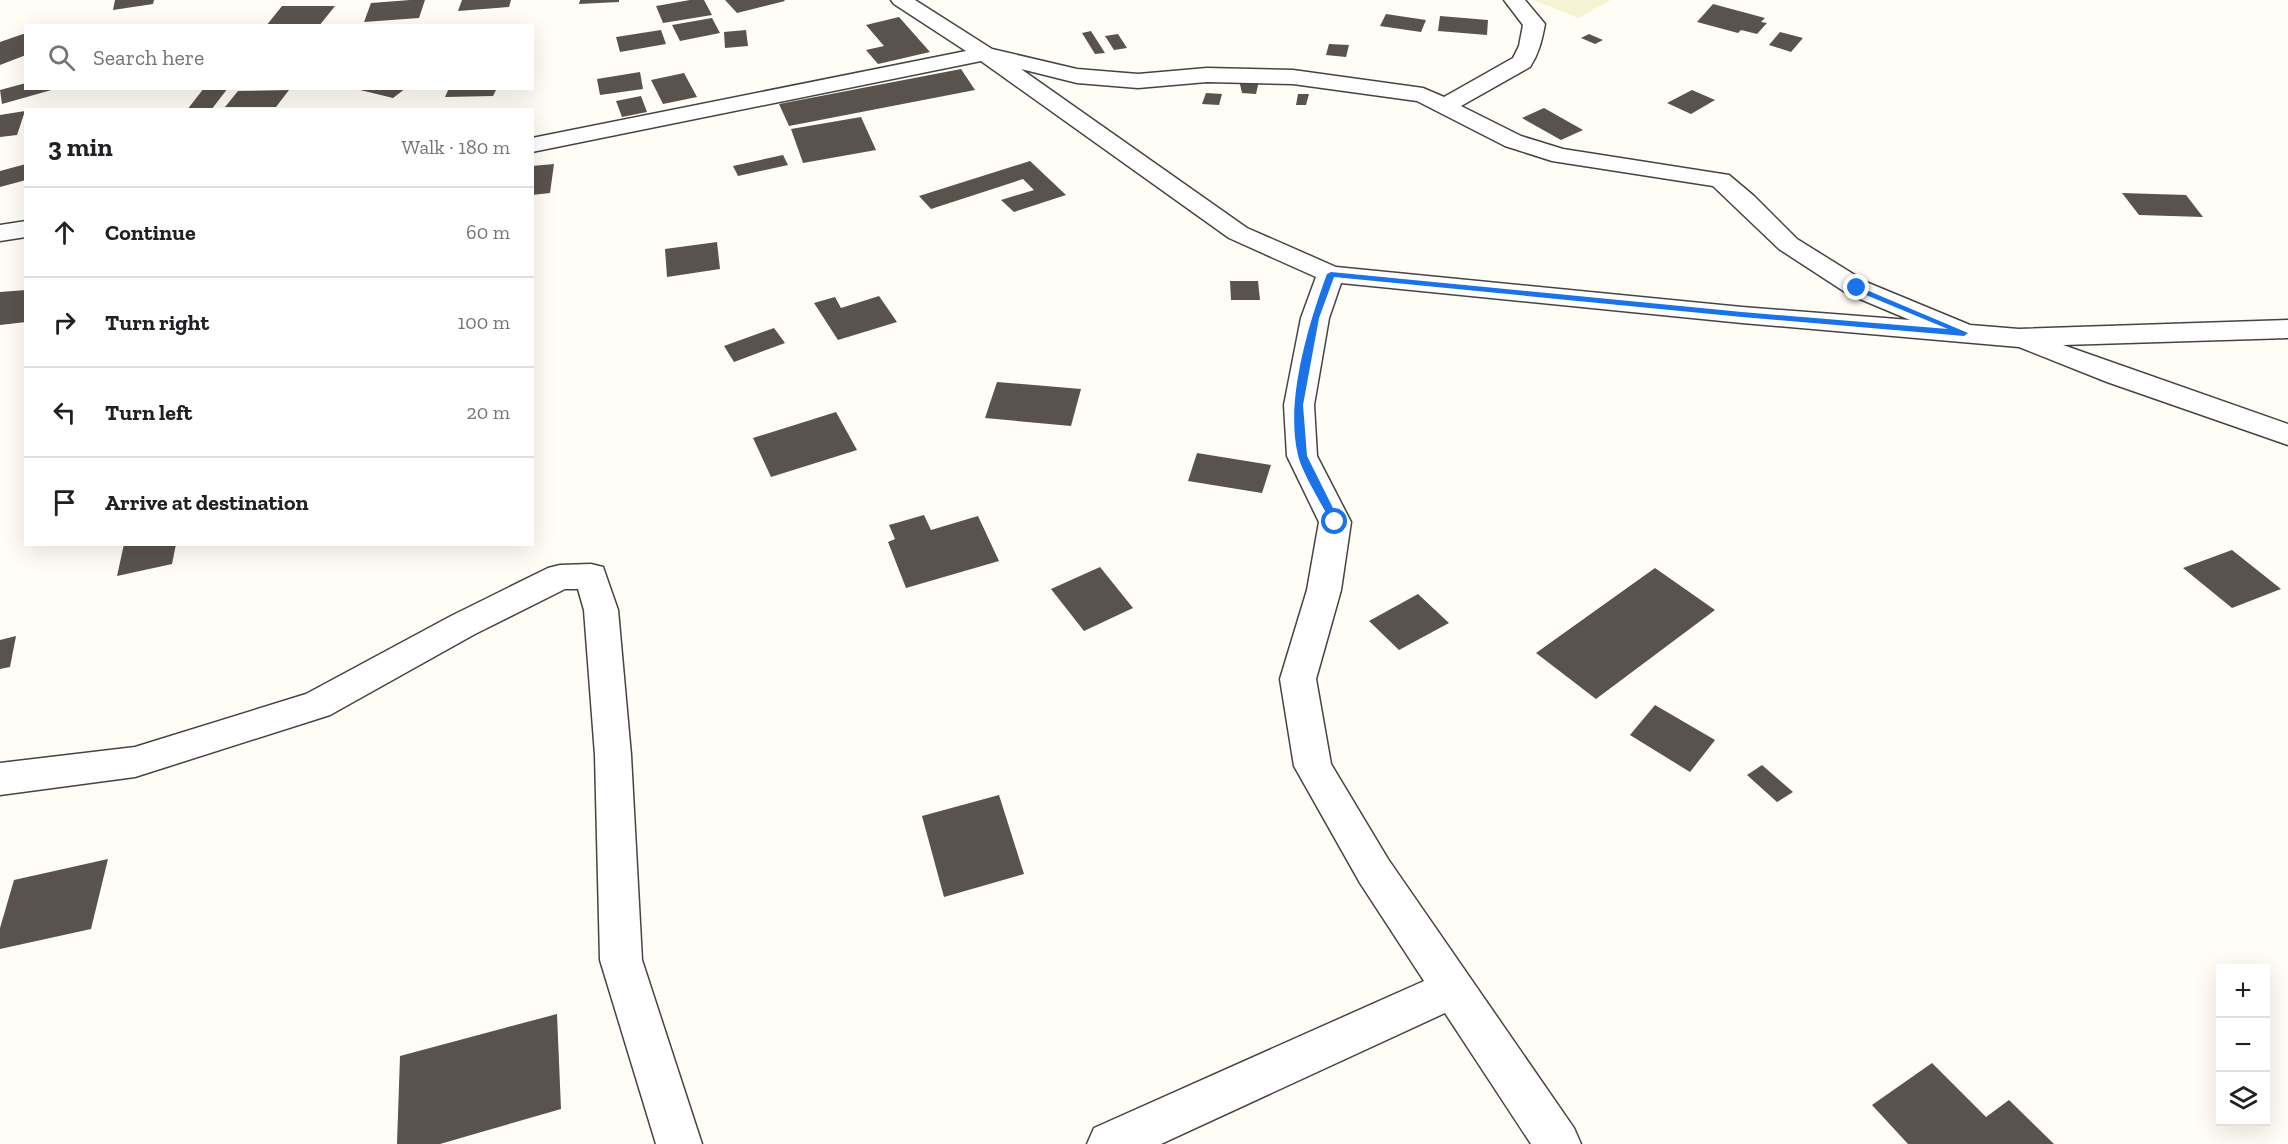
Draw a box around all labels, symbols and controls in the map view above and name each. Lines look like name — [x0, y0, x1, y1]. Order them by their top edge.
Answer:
search box — [24, 24, 534, 90]
icon: search — [45, 41, 78, 74]
text: Search here — [93, 44, 204, 71]
text: 3 min — [48, 131, 113, 163]
text: Walk · 180 m — [402, 135, 510, 159]
icon: ahead — [48, 216, 81, 249]
text: Continue — [105, 219, 196, 246]
text: 60 m — [466, 220, 510, 244]
route end — [1843, 274, 1869, 300]
icon: right — [48, 306, 81, 339]
text: Turn right — [105, 309, 209, 336]
text: 100 m — [457, 310, 510, 334]
icon: left — [48, 396, 81, 429]
text: Turn left — [105, 399, 192, 426]
text: 20 m — [466, 400, 510, 424]
icon: arrive — [48, 486, 81, 519]
text: Arrive at destination — [105, 489, 308, 516]
route start — [1321, 508, 1347, 534]
map controls — [2216, 964, 2270, 1126]
button: + — [2216, 964, 2270, 1018]
button: − — [2216, 1018, 2270, 1072]
button: layers — [2216, 1072, 2270, 1126]

